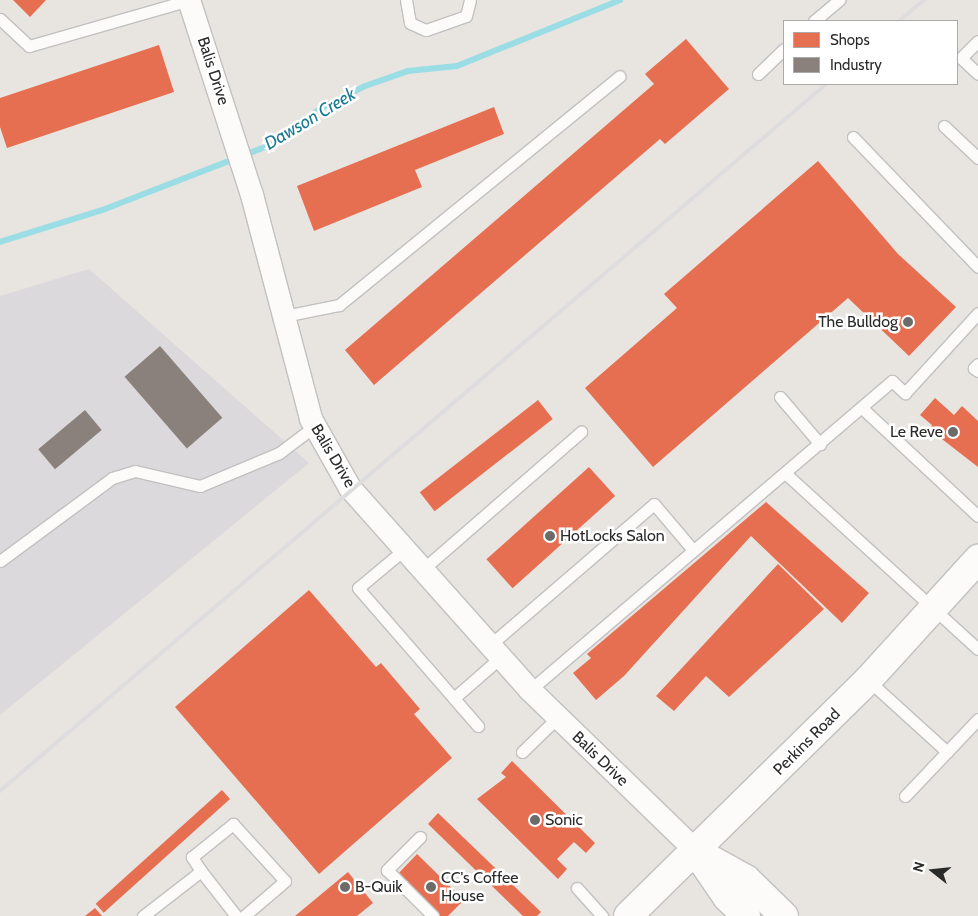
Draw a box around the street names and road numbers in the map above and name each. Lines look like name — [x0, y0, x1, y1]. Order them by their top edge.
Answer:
street label: Balis Drive — [193, 35, 233, 107]
street label: Balis Drive — [307, 421, 359, 491]
street label: Perkins Road — [770, 705, 844, 779]
street label: Balis Drive — [568, 728, 632, 790]

